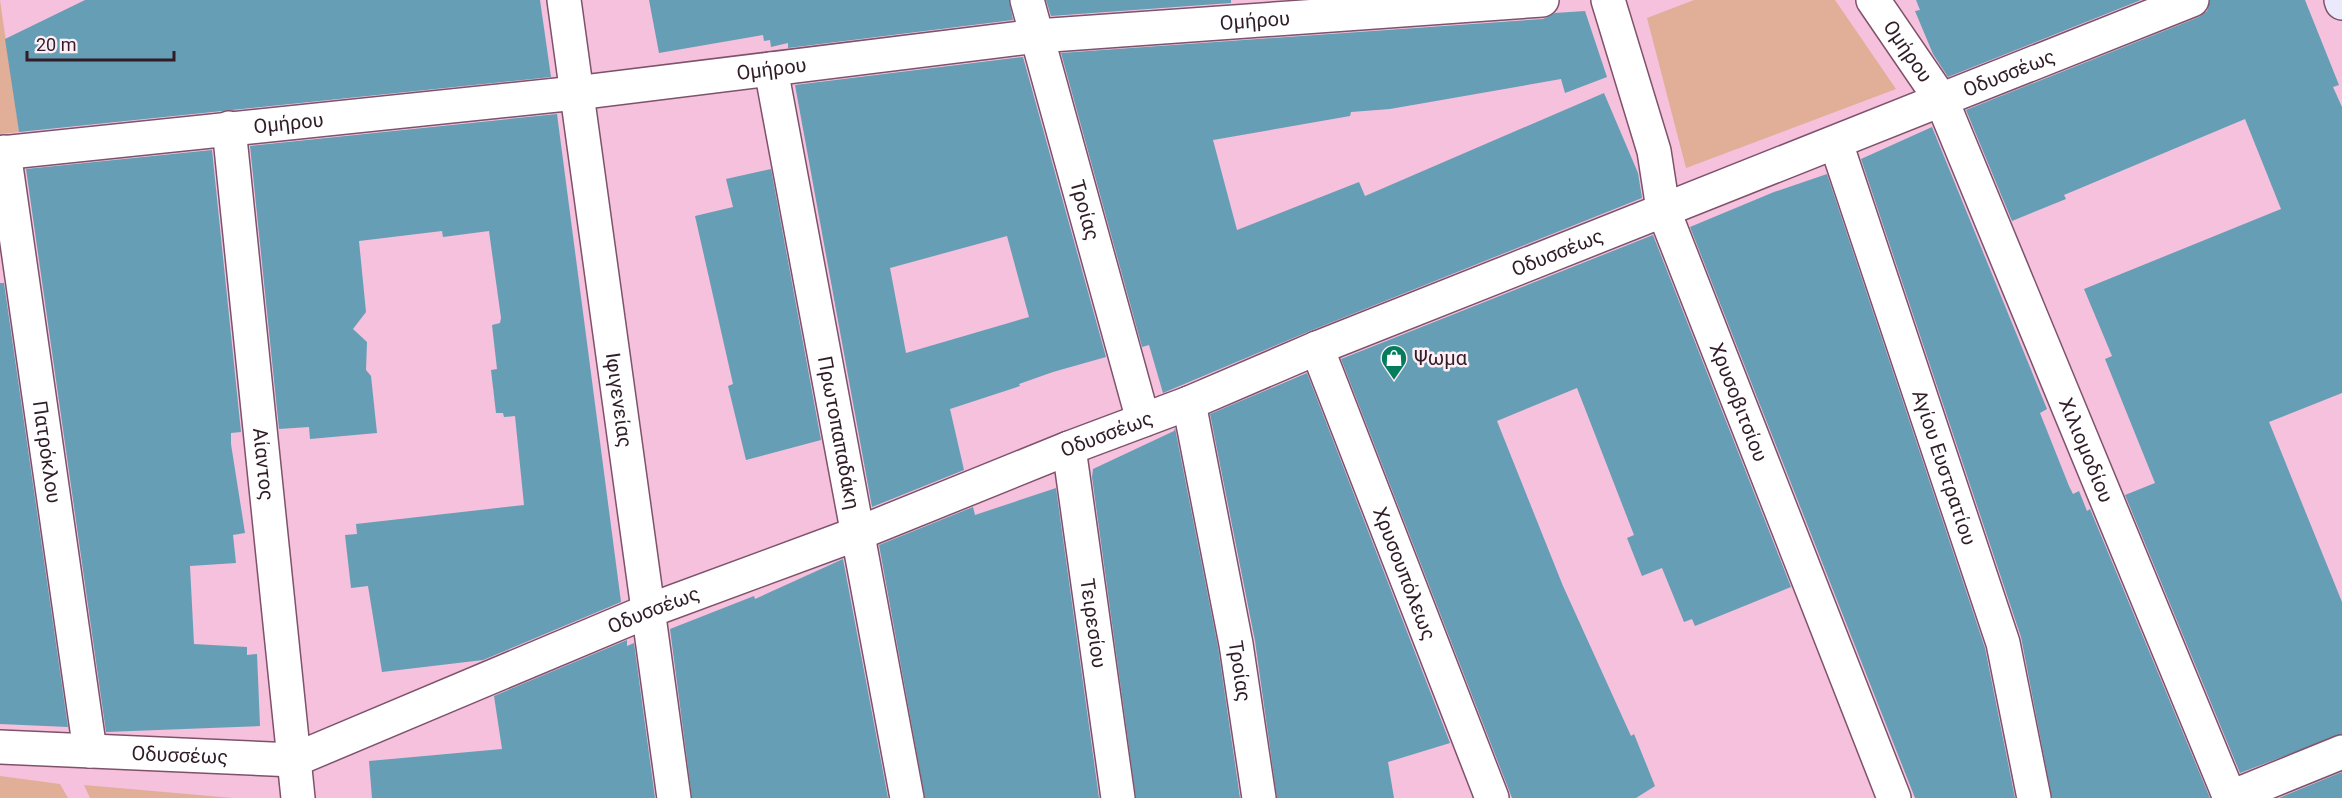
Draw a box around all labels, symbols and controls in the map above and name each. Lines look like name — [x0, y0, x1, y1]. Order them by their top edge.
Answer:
street label: Ομήρου — [1219, 6, 1291, 35]
street label: Ομήρου — [1878, 15, 1938, 87]
scale bar — [27, 24, 174, 62]
text: 20 m — [36, 34, 76, 55]
street label: Οδυσσέως — [1960, 44, 2058, 102]
street label: Ομήρου — [735, 53, 808, 85]
street label: Ομήρου — [252, 107, 325, 139]
street label: Τροίας — [1065, 177, 1105, 243]
street label: Οδυσσέως — [1508, 223, 1607, 281]
street label: Χρυσοβιτσίου — [1705, 339, 1773, 465]
shop icon: Ψωμα — [1379, 343, 1409, 381]
place label: Ψωμα — [1414, 346, 1468, 370]
street label: Ιφιγενείας — [601, 351, 638, 449]
street label: Πρωτοπαπαδάκη — [813, 354, 865, 511]
street label: Αγίου Ευστρατίου — [1907, 387, 1981, 548]
street label: Χιλιομοδίου — [2054, 394, 2119, 506]
street label: Πατρόκλου — [28, 399, 66, 505]
street label: Οδυσσέως — [1057, 406, 1156, 462]
street label: Αίαντος — [248, 427, 279, 502]
street label: Χρυσουπόλεως — [1368, 504, 1441, 644]
street label: Τειρεσίου — [1075, 577, 1112, 670]
street label: Οδυσσέως — [604, 581, 703, 639]
street label: Τροίας — [1224, 639, 1256, 703]
street label: Οδυσσέως — [131, 741, 229, 769]

